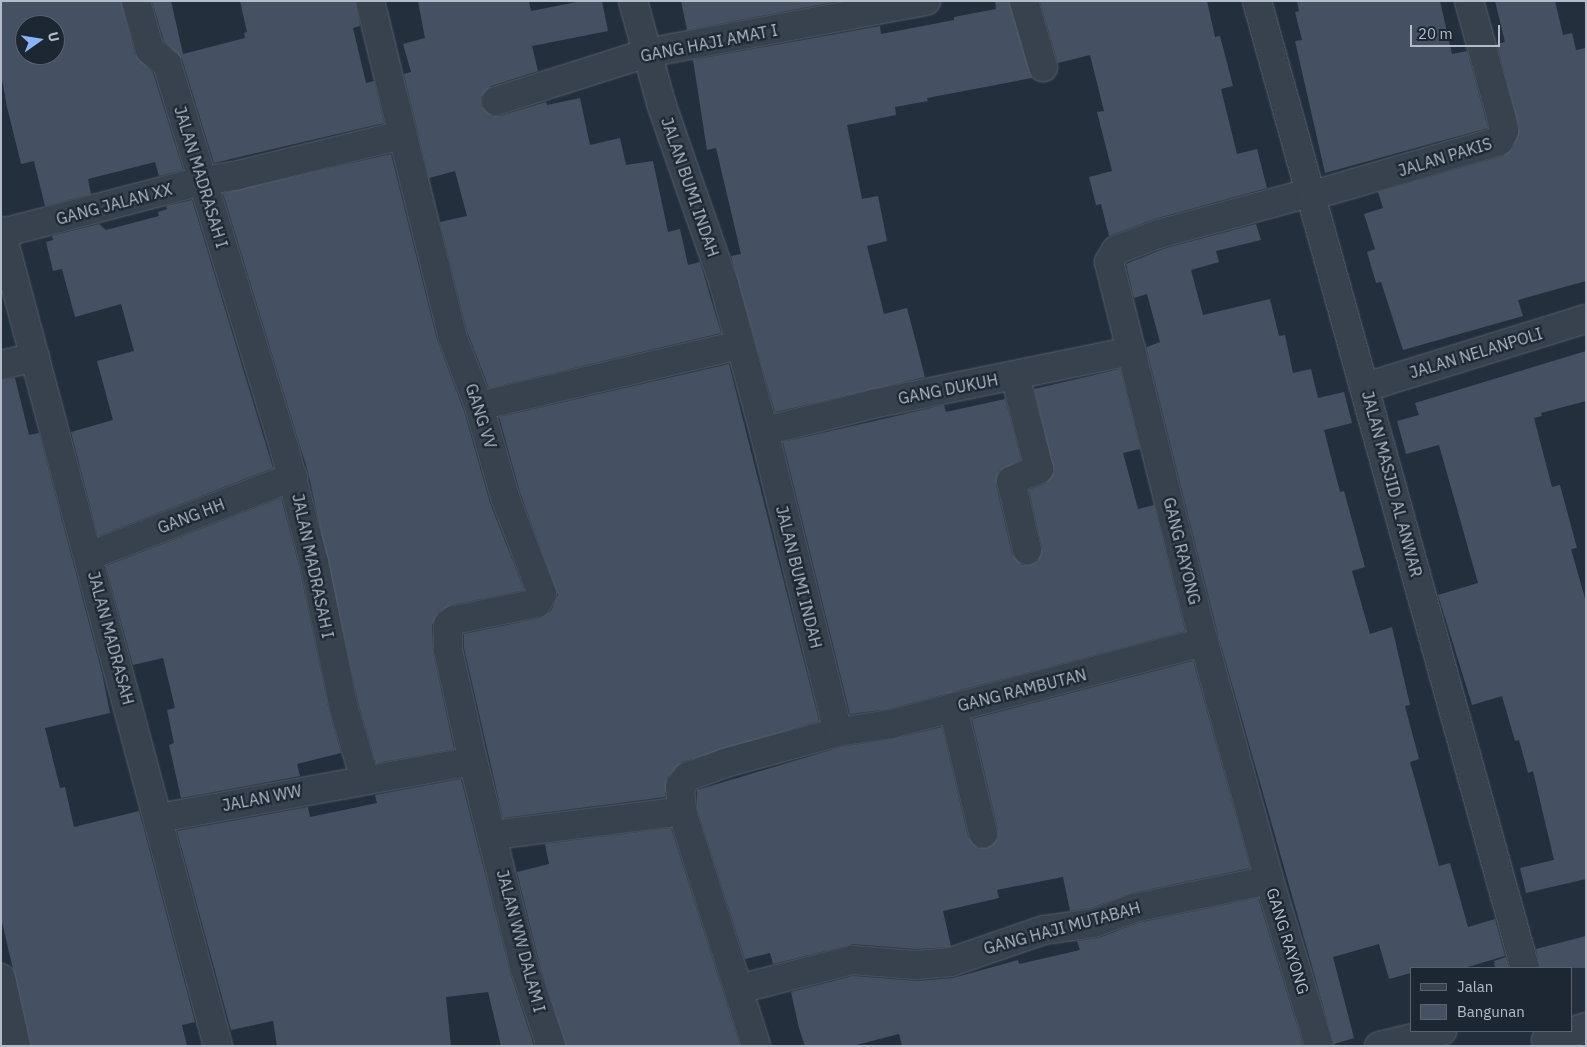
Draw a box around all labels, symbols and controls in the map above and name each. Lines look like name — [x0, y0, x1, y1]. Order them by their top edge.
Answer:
north arrow — [15, 15, 65, 65]
scale bar — [1412, 15, 1502, 47]
street label: GANG HAJI AMAT I — [639, 20, 779, 66]
text: 20 m — [1418, 24, 1453, 43]
text: U — [44, 30, 64, 44]
street label: JALAN MADRASAH I — [170, 104, 232, 250]
street label: JALAN BUMI INDAH — [657, 115, 723, 259]
street label: JALAN PAKIS — [1396, 134, 1494, 180]
street label: GANG JALAN XX — [54, 179, 174, 229]
street label: JALAN NELANPOLI — [1407, 324, 1545, 382]
street label: GANG DUKUH — [896, 370, 1000, 408]
street label: GANG VV — [461, 381, 501, 451]
street label: JALAN MASJID AL ANWAR — [1358, 389, 1426, 579]
street label: JALAN MADRASAH I — [288, 492, 338, 640]
street label: GANG HH — [155, 494, 227, 538]
street label: GANG RAYONG — [1159, 495, 1205, 607]
street label: JALAN BUMI INDAH — [772, 504, 826, 650]
street label: JALAN MADRASAH — [84, 569, 138, 707]
street label: GANG RAMBUTAN — [956, 665, 1088, 715]
street label: JALAN WW — [221, 781, 303, 815]
street label: JALAN WW DALAM I — [493, 868, 549, 1014]
street label: GANG RAYONG — [1263, 886, 1313, 996]
street label: GANG HAJI MUTABAH — [981, 898, 1143, 958]
legend — [1410, 967, 1572, 1032]
text: Jalan — [1457, 977, 1493, 996]
text: Bangunan — [1457, 1002, 1525, 1021]

